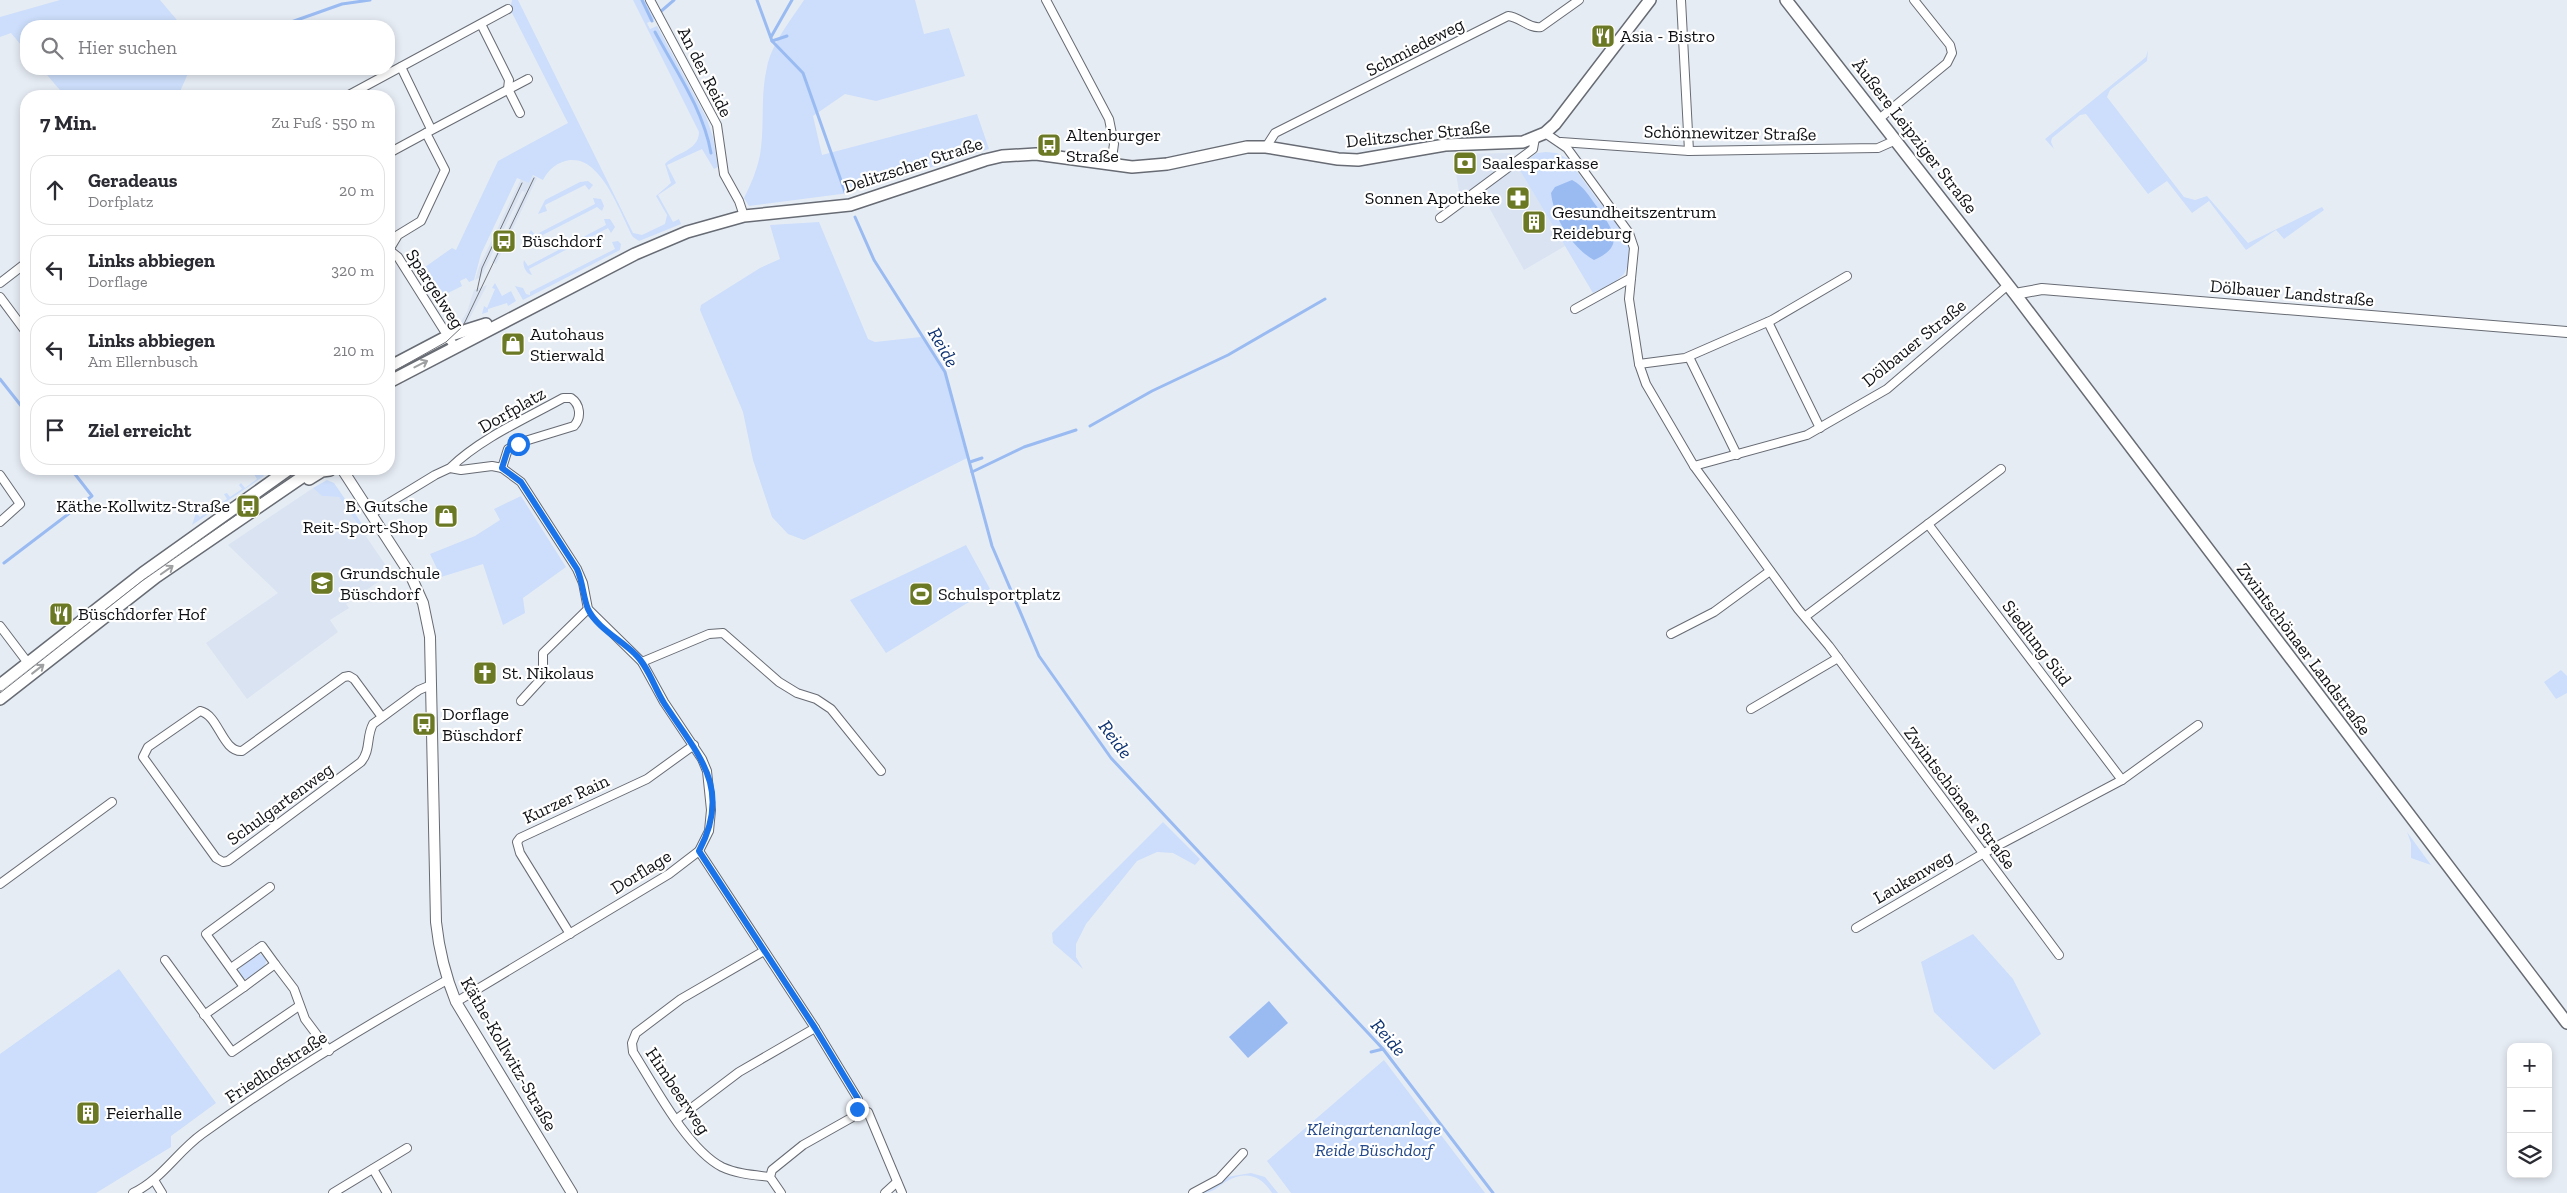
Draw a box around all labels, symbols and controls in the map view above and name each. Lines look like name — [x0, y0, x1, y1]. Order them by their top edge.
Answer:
street label: Schmiedeweg — [1362, 13, 1468, 81]
search box — [20, 20, 395, 75]
street label: An der Reide — [673, 23, 737, 121]
restaurant icon: Asia - Bistro — [1590, 23, 1616, 49]
place label: Asia - Bistro — [1620, 25, 1715, 47]
icon: search — [38, 34, 66, 62]
text: Hier suchen — [78, 36, 177, 59]
street label: Äußere Leipziger Straße — [1848, 54, 1982, 218]
text: 7 Min. — [40, 110, 97, 135]
text: Zu Fuß · 550 m — [271, 113, 375, 132]
street label: Delitzscher Straße — [1345, 115, 1491, 153]
street label: Schönnewitzer Straße — [1644, 120, 1816, 146]
place label: Altenburger Straße — [1066, 124, 1161, 167]
street label: Delitzscher Straße — [841, 132, 985, 198]
bus stop icon: Altenburger Straße — [1036, 132, 1062, 158]
bank icon: Saalesparkasse — [1452, 150, 1478, 176]
place label: Saalesparkasse — [1482, 152, 1598, 174]
text: Geradeaus — [88, 169, 178, 192]
icon: ahead — [41, 176, 69, 204]
text: 20 m — [339, 181, 374, 200]
pharmacy icon: Sonnen Apotheke — [1505, 185, 1531, 211]
place label: Sonnen Apotheke — [1365, 187, 1500, 209]
text: Dorfplatz — [88, 192, 153, 211]
place label: Gesundheitszentrum Reideburg — [1552, 201, 1717, 244]
building icon: Gesundheitszentrum Reideburg — [1521, 209, 1547, 235]
bus stop icon: Büschdorf — [491, 228, 517, 254]
place label: Büschdorf — [522, 230, 603, 252]
street label: Spargelweg — [401, 245, 469, 333]
text: Links abbiegen — [88, 249, 215, 272]
icon: left — [41, 256, 69, 284]
text: 320 m — [331, 261, 374, 280]
text: Dorflage — [88, 272, 148, 291]
street label: Dölbauer Landstraße — [2209, 275, 2375, 311]
street label: Dölbauer Straße — [1857, 294, 1971, 392]
place label: Autohaus Stierwald — [530, 323, 605, 366]
water label: Reide — [923, 323, 964, 371]
text: Links abbiegen — [88, 329, 215, 352]
shop icon: Autohaus Stierwald — [500, 331, 526, 357]
icon: left — [41, 336, 69, 364]
text: 210 m — [333, 341, 374, 360]
text: Am Ellernbusch — [88, 352, 198, 371]
one-way arrow — [413, 359, 428, 368]
street label: Dorfplatz — [475, 382, 549, 438]
icon: arrive — [41, 416, 69, 444]
text: Ziel erreicht — [88, 419, 191, 442]
route start — [507, 433, 530, 456]
bus stop icon: Käthe-Kollwitz-Straße — [235, 493, 261, 519]
place label: Käthe-Kollwitz-Straße — [56, 495, 230, 517]
place label: B. Gutsche Reit-Sport-Shop — [303, 495, 428, 538]
shop icon: B. Gutsche Reit-Sport-Shop — [433, 503, 459, 529]
street label: Zwintschönaer Landstraße — [2232, 559, 2376, 739]
place label: Grundschule Büschdorf — [340, 562, 440, 605]
one-way arrow — [160, 565, 174, 575]
school or university icon: Grundschule Büschdorf — [309, 570, 335, 596]
sports icon: Schulsportplatz — [908, 581, 934, 607]
place label: Schulsportplatz — [938, 583, 1061, 605]
street label: Siedlung Süd — [1998, 596, 2076, 690]
restaurant icon: Büschdorfer Hof — [48, 601, 74, 627]
place label: Büschdorfer Hof — [78, 603, 207, 625]
church icon: St. Nikolaus — [472, 660, 498, 686]
place label: St. Nikolaus — [502, 662, 594, 684]
one-way arrow — [31, 664, 44, 675]
place label: Dorflage Büschdorf — [442, 703, 523, 746]
bus stop icon: Dorflage Büschdorf — [411, 711, 437, 737]
water label: Reide — [1094, 715, 1138, 763]
street label: Zwintschönaer Straße — [1899, 722, 2021, 874]
street label: Schulgartenweg — [223, 758, 338, 850]
street label: Kurzer Rain — [519, 769, 613, 828]
street label: Dorflage — [607, 845, 675, 899]
street label: Laukenweg — [1869, 845, 1957, 909]
street label: Käthe-Kollwitz-Straße — [456, 973, 562, 1135]
water label: Reide — [1366, 1014, 1411, 1061]
street label: Friedhofstraße — [221, 1026, 331, 1108]
street label: Himbeerweg — [641, 1043, 715, 1139]
map controls — [2507, 1043, 2552, 1178]
button: + — [2507, 1043, 2552, 1088]
button: − — [2507, 1088, 2552, 1133]
route end — [846, 1098, 869, 1121]
building icon: Feierhalle — [75, 1100, 101, 1126]
place label: Feierhalle — [106, 1102, 182, 1124]
park label: Kleingartenanlage Reide Büschdorf — [1307, 1118, 1441, 1161]
button: layers — [2507, 1133, 2552, 1178]

